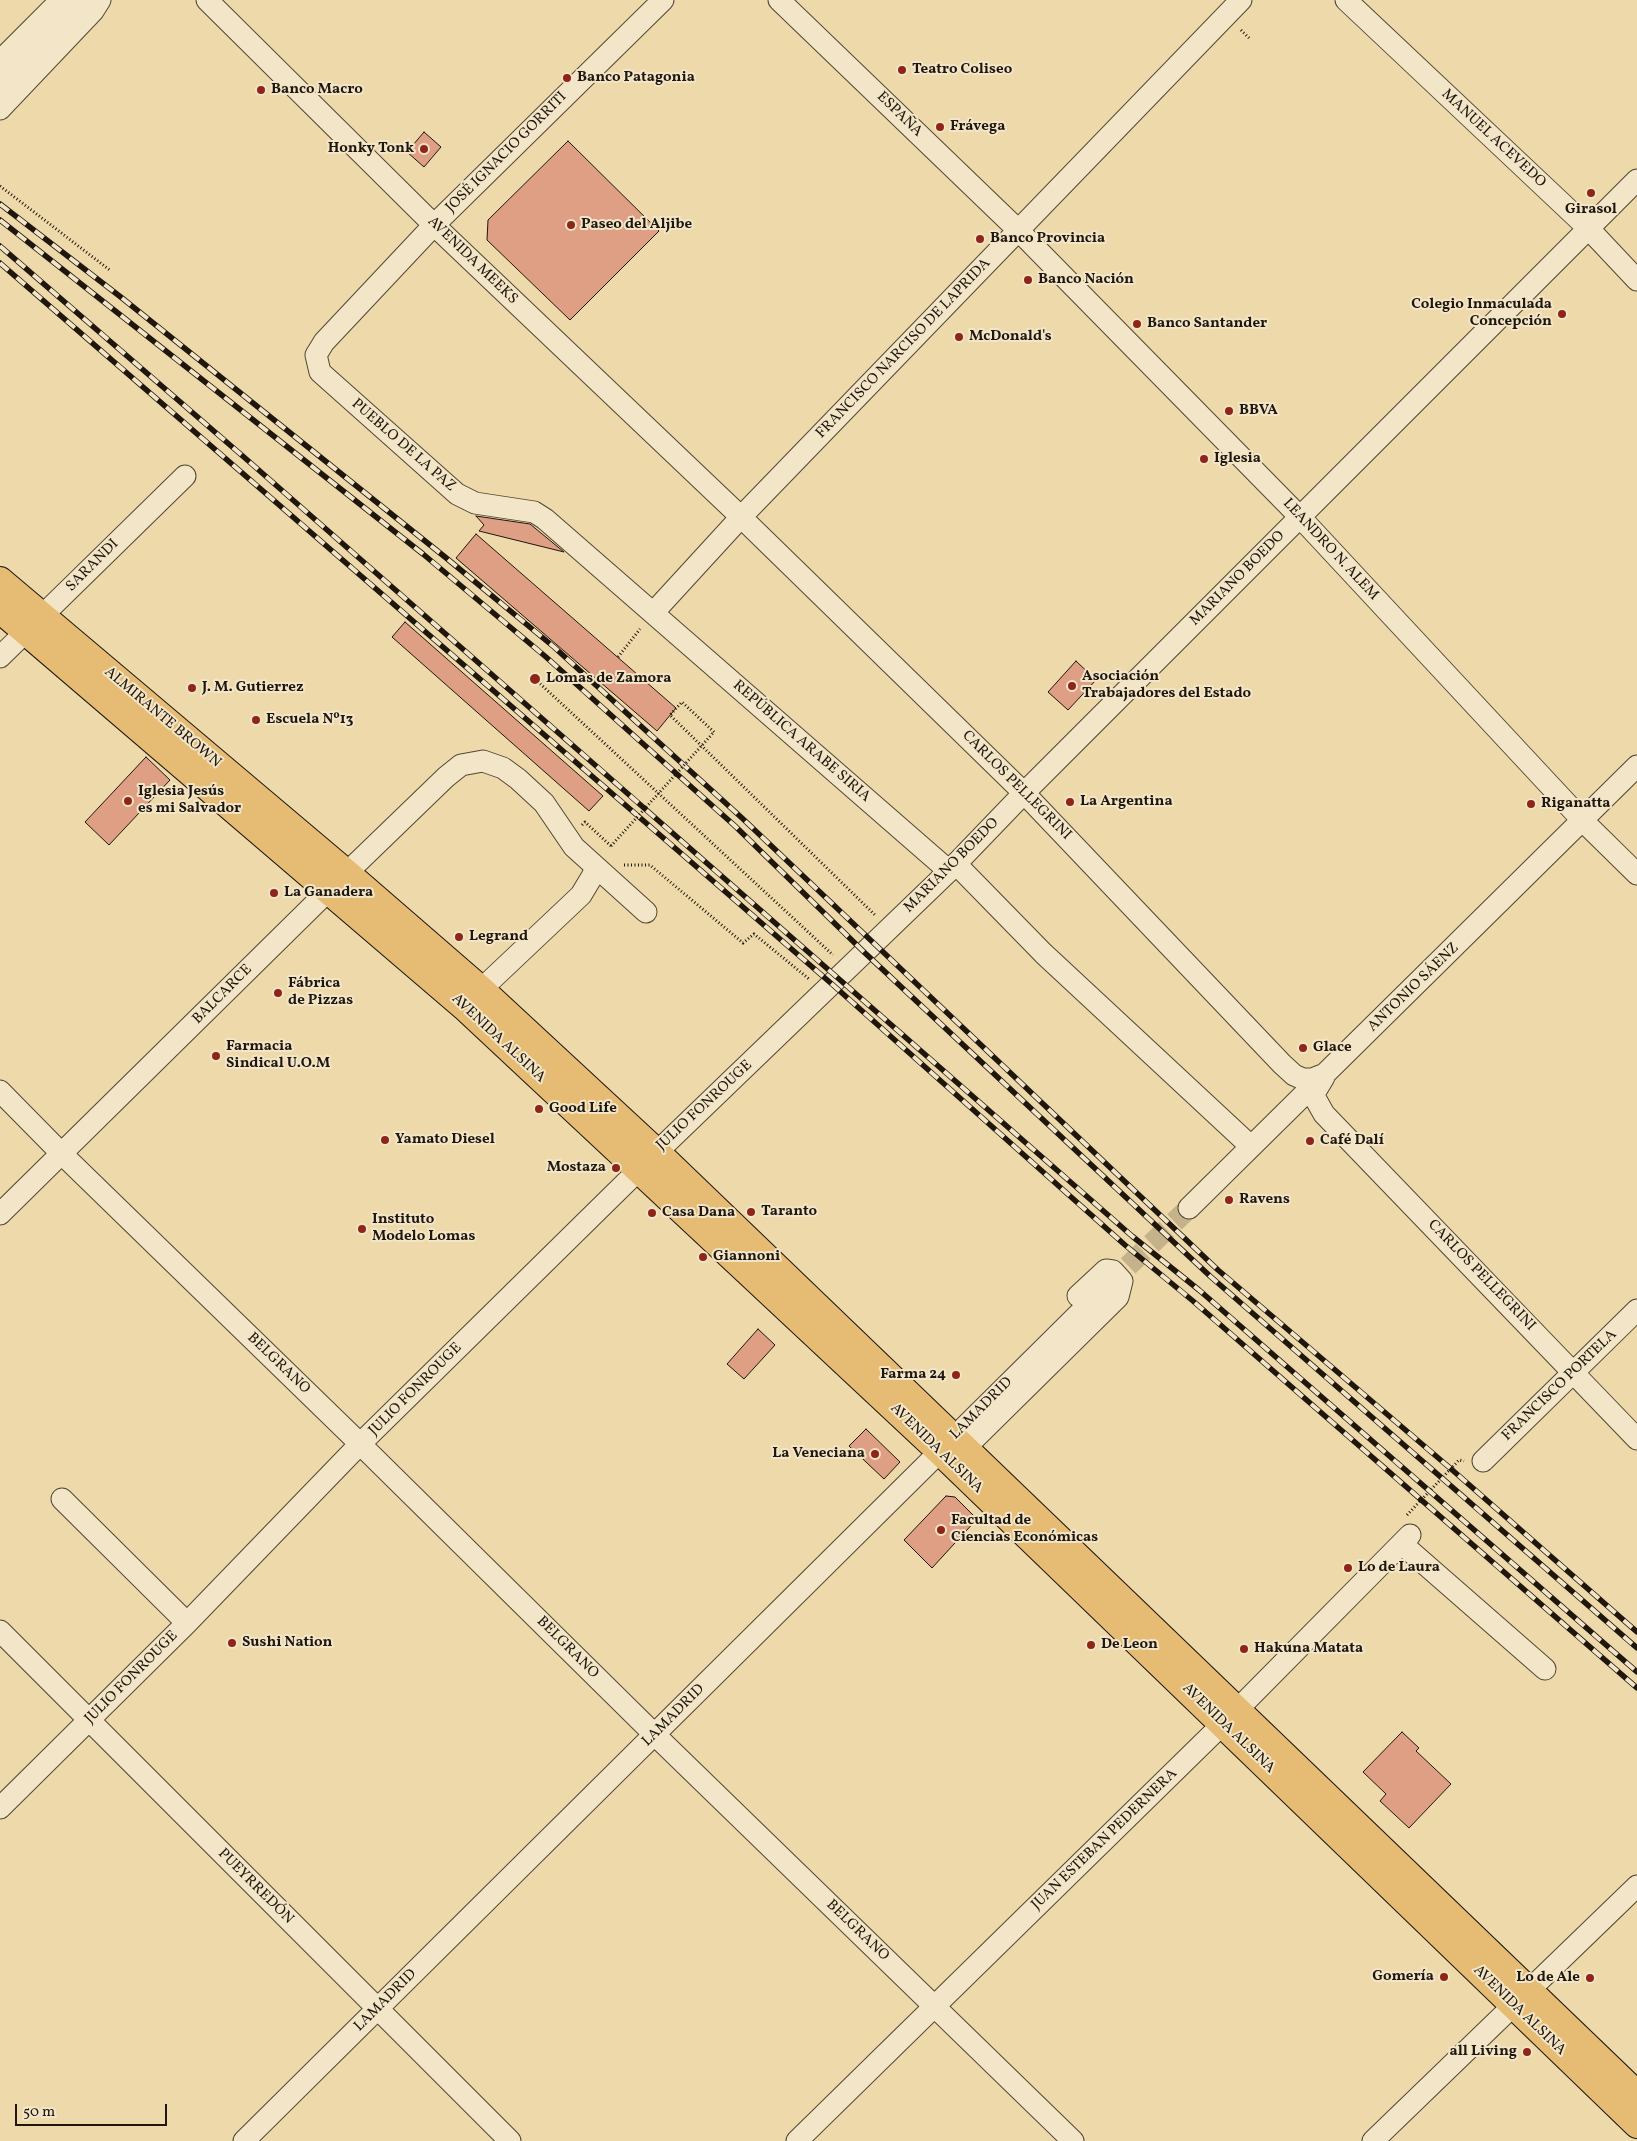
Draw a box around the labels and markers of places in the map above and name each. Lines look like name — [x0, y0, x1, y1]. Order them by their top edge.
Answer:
place label: Teatro Coliseo — [912, 61, 1012, 79]
marker: Teatro Coliseo — [896, 64, 908, 76]
place label: Banco Patagonia — [577, 69, 695, 87]
marker: Banco Patagonia — [561, 72, 573, 84]
place label: Banco Macro — [271, 81, 363, 99]
marker: Banco Macro — [255, 84, 267, 96]
place label: Frávega — [950, 118, 1005, 136]
marker: Frávega — [934, 121, 946, 133]
place label: Honky Tonk — [328, 140, 414, 158]
marker: Honky Tonk — [418, 143, 430, 155]
marker: Girasol — [1585, 187, 1597, 199]
place label: Girasol — [1565, 201, 1617, 219]
place label: Paseo del Aljibe — [581, 216, 692, 234]
marker: Paseo del Aljibe — [565, 219, 577, 231]
place label: Banco Provincia — [990, 230, 1105, 248]
marker: Banco Provincia — [974, 233, 986, 245]
place label: Banco Nación — [1038, 271, 1134, 289]
marker: Banco Nación — [1022, 274, 1034, 286]
place label: Colegio Inmaculada Concepción — [1411, 296, 1552, 331]
marker: Colegio Inmaculada Concepción — [1556, 308, 1568, 320]
place label: Banco Santander — [1147, 315, 1267, 333]
marker: Banco Santander — [1131, 318, 1143, 330]
place label: McDonald's — [969, 328, 1052, 346]
marker: McDonald's — [953, 331, 965, 343]
place label: BBVA — [1239, 402, 1278, 420]
marker: BBVA — [1223, 405, 1235, 417]
place label: Iglesia — [1214, 450, 1261, 468]
marker: Iglesia — [1198, 453, 1210, 465]
place label: Asociación Trabajadores del Estado — [1082, 668, 1251, 703]
place label: Lomas de Zamora — [546, 670, 671, 688]
marker: Lomas de Zamora — [528, 672, 542, 686]
place label: J. M. Gutierrez — [202, 679, 304, 697]
marker: Asociación Trabajadores del Estado — [1066, 680, 1078, 692]
marker: J. M. Gutierrez — [186, 682, 198, 694]
place label: Escuela Nº13 — [266, 711, 354, 729]
marker: Escuela Nº13 — [250, 714, 262, 726]
place label: Iglesia Jesús es mi Salvador — [138, 783, 241, 818]
place label: La Argentina — [1080, 793, 1173, 811]
marker: Iglesia Jesús es mi Salvador — [122, 795, 134, 807]
place label: Riganatta — [1541, 795, 1611, 813]
marker: La Argentina — [1064, 796, 1076, 808]
marker: Riganatta — [1525, 798, 1537, 810]
place label: La Ganadera — [284, 884, 373, 902]
marker: La Ganadera — [268, 887, 280, 899]
place label: Legrand — [469, 928, 528, 946]
marker: Legrand — [453, 931, 465, 943]
place label: Fábrica de Pizzas — [288, 975, 353, 1010]
marker: Fábrica de Pizzas — [272, 987, 284, 999]
place label: Farmacia Sindical U.O.M — [226, 1038, 330, 1073]
place label: Glace — [1313, 1039, 1352, 1057]
marker: Glace — [1297, 1042, 1309, 1054]
marker: Farmacia Sindical U.O.M — [210, 1050, 222, 1062]
place label: Good Life — [549, 1100, 617, 1118]
marker: Good Life — [533, 1103, 545, 1115]
place label: Yamato Diesel — [395, 1131, 495, 1149]
place label: Café Dalí — [1320, 1132, 1384, 1150]
marker: Yamato Diesel — [379, 1134, 391, 1146]
marker: Café Dalí — [1304, 1135, 1316, 1147]
place label: Mostaza — [547, 1159, 606, 1177]
marker: Mostaza — [610, 1162, 622, 1174]
place label: Ravens — [1239, 1191, 1290, 1209]
marker: Ravens — [1223, 1194, 1235, 1206]
place label: Taranto — [761, 1203, 817, 1221]
place label: Casa Dana — [662, 1204, 735, 1222]
marker: Taranto — [745, 1206, 757, 1218]
marker: Casa Dana — [646, 1207, 658, 1219]
place label: Instituto Modelo Lomas — [372, 1211, 475, 1246]
marker: Instituto Modelo Lomas — [356, 1223, 368, 1235]
place label: Giannoni — [713, 1248, 780, 1266]
marker: Giannoni — [697, 1251, 709, 1263]
place label: Farma 24 — [880, 1366, 946, 1384]
marker: Farma 24 — [950, 1369, 962, 1381]
place label: La Veneciana — [772, 1445, 865, 1463]
marker: La Veneciana — [869, 1448, 881, 1460]
place label: Facultad de Ciencias Económicas — [951, 1512, 1098, 1547]
marker: Facultad de Ciencias Económicas — [935, 1524, 947, 1536]
place label: Lo de Laura — [1358, 1559, 1440, 1577]
marker: Lo de Laura — [1342, 1562, 1354, 1574]
place label: Sushi Nation — [242, 1634, 333, 1652]
place label: De Leon — [1101, 1636, 1158, 1654]
marker: Sushi Nation — [226, 1637, 238, 1649]
marker: De Leon — [1085, 1639, 1097, 1651]
place label: Hakuna Matata — [1254, 1640, 1363, 1658]
marker: Hakuna Matata — [1238, 1643, 1250, 1655]
place label: Gomería — [1372, 1968, 1434, 1986]
place label: Lo de Ale — [1516, 1969, 1580, 1987]
marker: Gomería — [1438, 1971, 1450, 1983]
marker: Lo de Ale — [1584, 1972, 1596, 1984]
place label: all Living — [1450, 2043, 1517, 2061]
marker: all Living — [1521, 2046, 1533, 2058]

